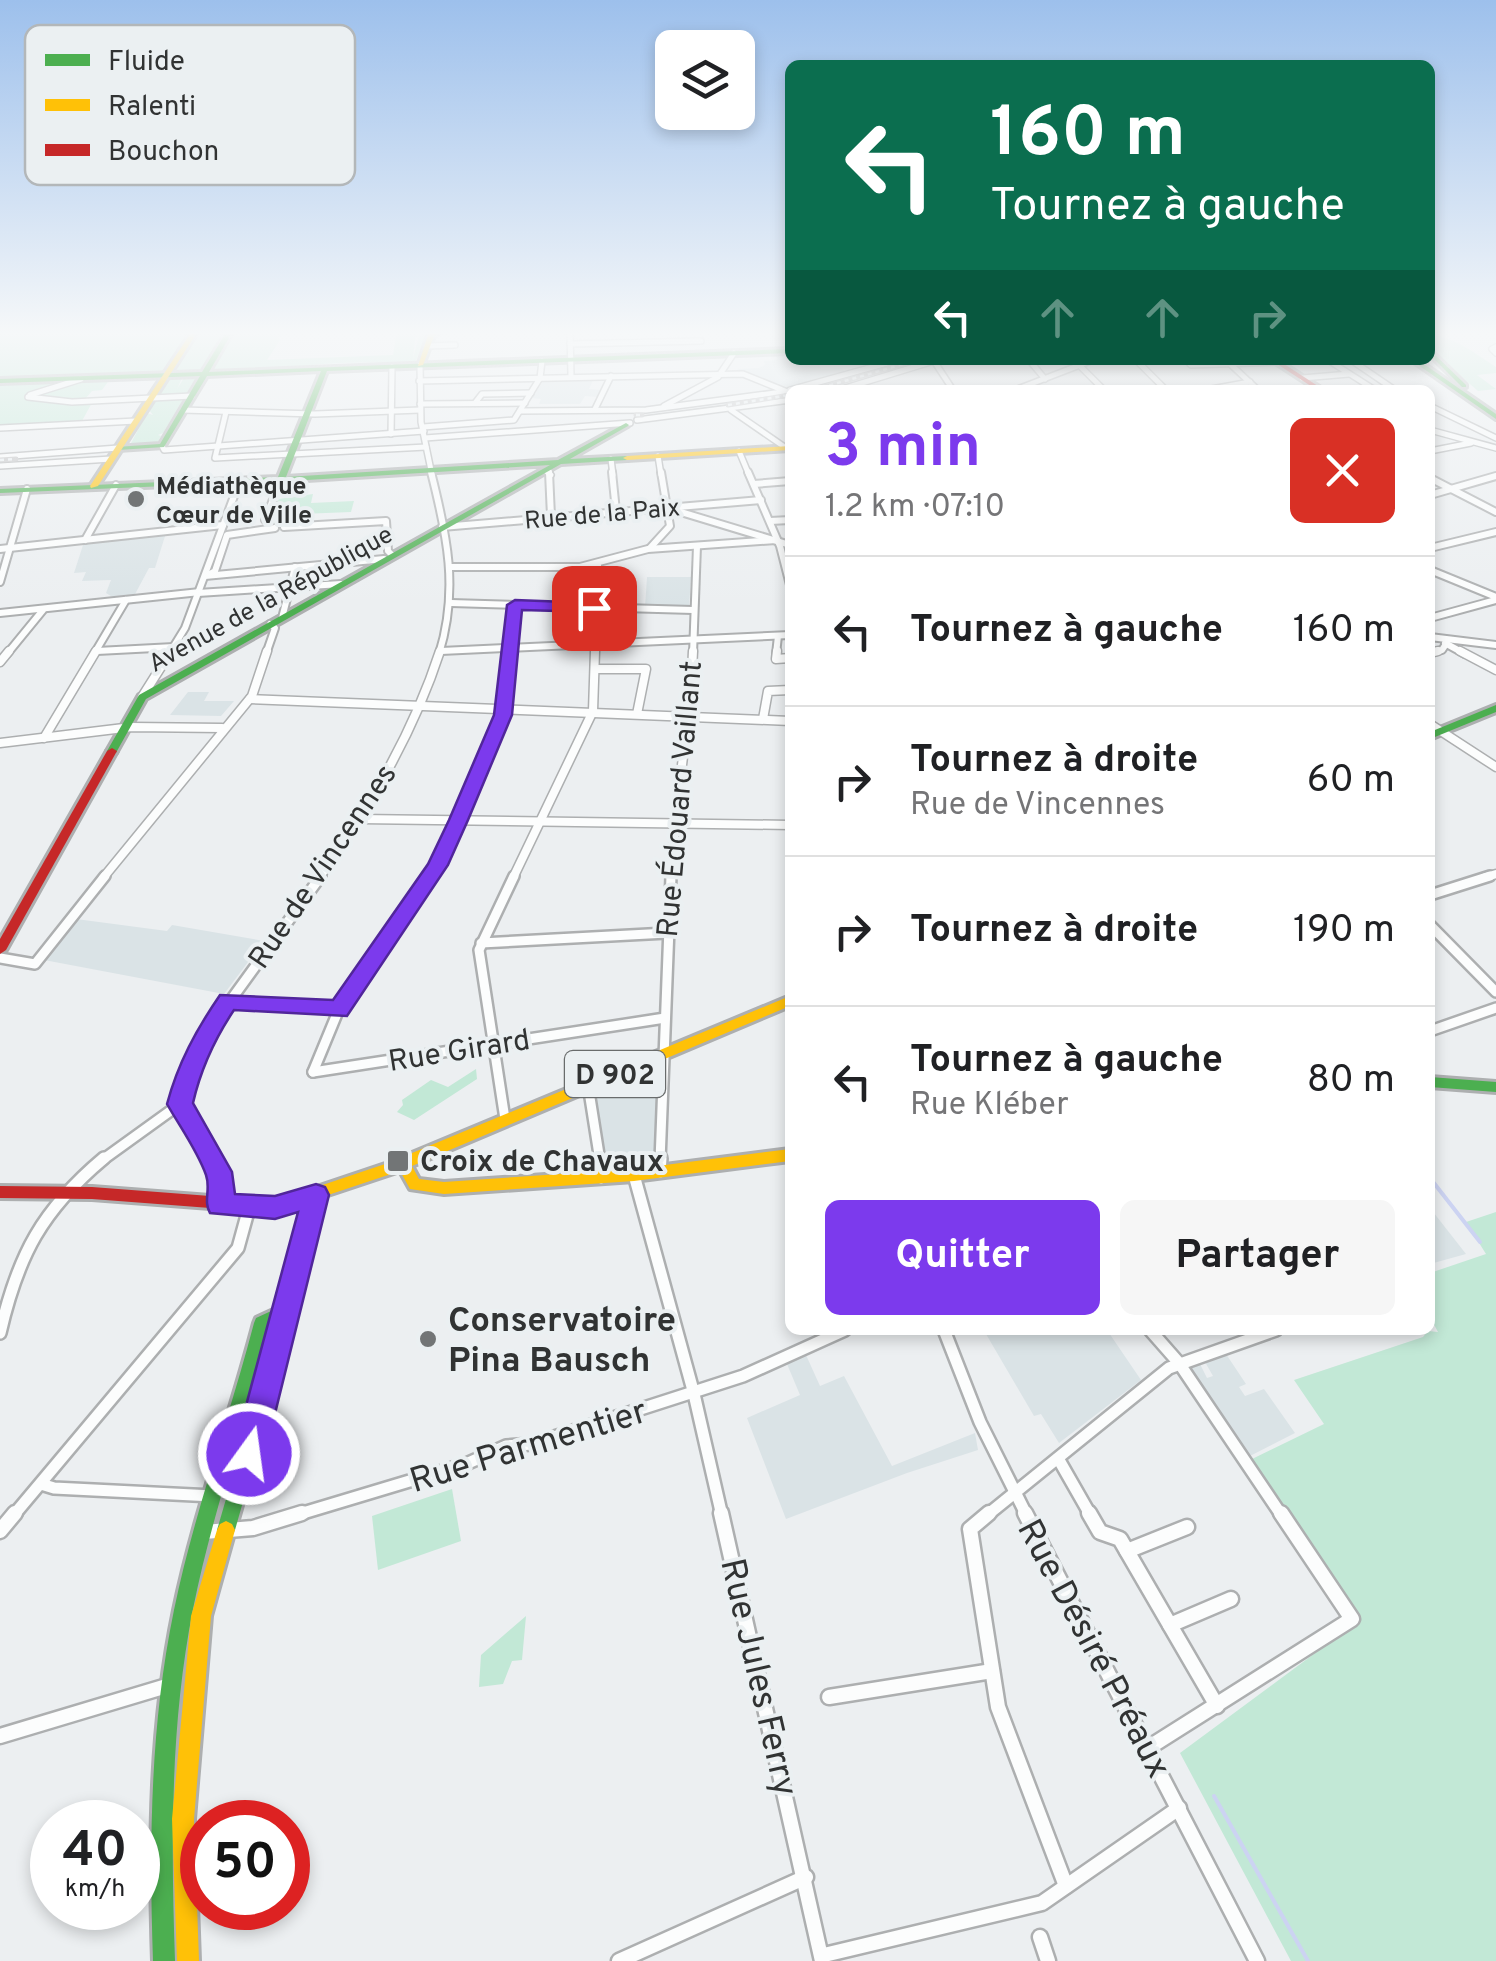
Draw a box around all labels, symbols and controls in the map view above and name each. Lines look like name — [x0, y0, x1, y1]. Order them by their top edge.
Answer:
legend — [25, 25, 355, 185]
map controls — [655, 30, 755, 130]
button: layers — [655, 30, 755, 130]
text: Fluide — [108, 45, 185, 81]
text: Ralenti — [108, 90, 196, 126]
text: 160 m — [990, 92, 1186, 181]
icon: left — [825, 100, 955, 230]
text: Bouchon — [108, 135, 219, 171]
text: Tournez à gauche — [990, 179, 1345, 236]
icon: left — [925, 290, 980, 345]
icon: ahead — [1030, 290, 1085, 345]
icon: ahead — [1135, 290, 1190, 345]
icon: right — [1240, 290, 1295, 345]
text: 3 min — [825, 412, 981, 488]
button: close — [1290, 418, 1395, 523]
place label: Médiathèque Cœur de Ville — [156, 472, 312, 533]
marker: Médiathèque Cœur de Ville — [125, 488, 147, 510]
text: 1.2 km · 07:10 — [825, 488, 1005, 528]
street label: Rue de la Paix — [523, 493, 681, 539]
street label: Avenue de la République — [144, 520, 399, 681]
pin — [552, 566, 637, 651]
icon: arrive — [567, 581, 622, 636]
icon: left — [825, 604, 880, 659]
text: Tournez à gauche — [910, 607, 1223, 656]
text: 160 m — [1293, 607, 1395, 656]
street label: Rue Édouard Vaillant — [649, 659, 712, 939]
text: Tournez à droite — [910, 737, 1198, 786]
icon: right — [825, 754, 880, 809]
text: 60 m — [1307, 757, 1395, 806]
street label: Rue de Vincennes — [242, 758, 406, 977]
text: Rue de Vincennes — [910, 786, 1165, 826]
icon: right — [825, 904, 880, 959]
text: Tournez à droite — [910, 907, 1198, 956]
text: 190 m — [1293, 907, 1395, 956]
street label: Rue Girard — [386, 1023, 533, 1082]
text: Tournez à gauche — [910, 1037, 1223, 1086]
road number: D 902 — [565, 1051, 665, 1097]
icon: left — [825, 1054, 880, 1109]
text: 80 m — [1307, 1057, 1395, 1106]
text: Rue Kléber — [910, 1086, 1069, 1126]
place label: Croix de Chavaux — [420, 1145, 664, 1182]
marker: Croix de Chavaux — [385, 1148, 411, 1174]
button: Quitter — [825, 1200, 1100, 1315]
button: Partager — [1120, 1200, 1395, 1315]
place label: Conservatoire Pina Bausch — [448, 1300, 676, 1384]
marker: Conservatoire Pina Bausch — [417, 1328, 439, 1350]
street label: Rue Parmentier — [405, 1391, 653, 1505]
position arrow — [197, 1402, 301, 1506]
street label: Rue Désiré Préaux — [1006, 1512, 1179, 1786]
street label: Rue Jules Ferry — [708, 1555, 806, 1801]
speed limit sign: 50 — [180, 1800, 310, 1930]
text: 40 — [62, 1821, 128, 1884]
text: km/h — [65, 1874, 125, 1906]

